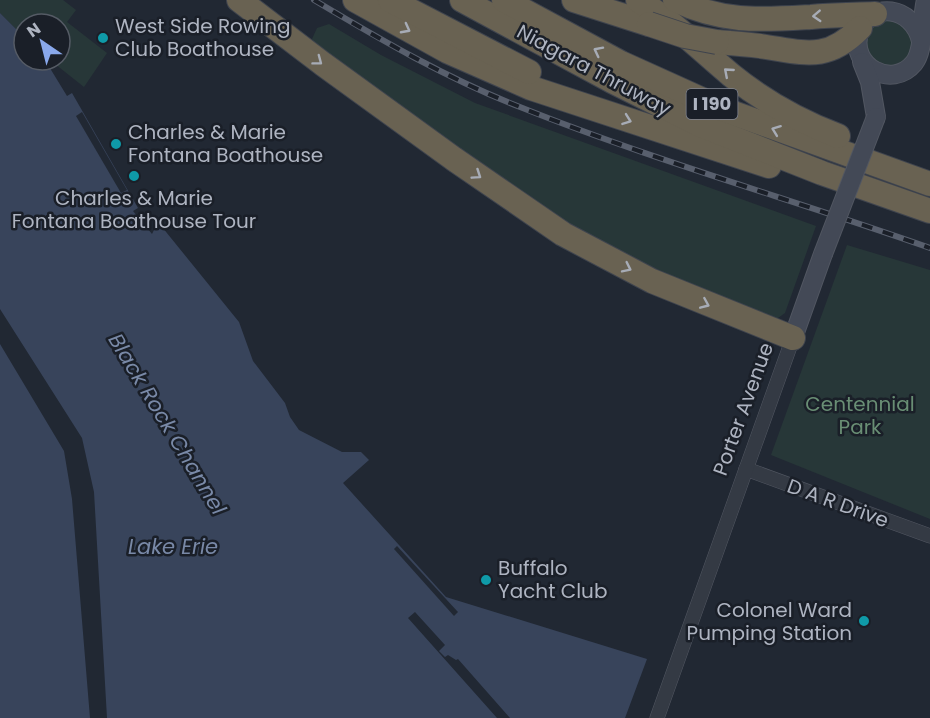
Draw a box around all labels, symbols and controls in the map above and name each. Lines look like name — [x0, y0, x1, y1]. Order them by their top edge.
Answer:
one-way arrow — [812, 10, 821, 23]
north arrow — [12, 12, 72, 72]
place label: West Side Rowing Club Boathouse — [115, 12, 291, 63]
text: N — [22, 17, 45, 43]
street label: Niagara Thruway — [512, 18, 676, 122]
one-way arrow — [400, 22, 410, 33]
marker: West Side Rowing Club Boathouse — [96, 31, 110, 45]
one-way arrow — [593, 46, 604, 58]
one-way arrow — [312, 54, 323, 65]
one-way arrow — [724, 68, 735, 79]
road number: I 190 — [686, 89, 738, 119]
one-way arrow — [621, 112, 632, 125]
place label: Charles & Marie Fontana Boathouse — [128, 118, 323, 169]
one-way arrow — [771, 124, 782, 137]
marker: Charles & Marie Fontana Boathouse — [109, 137, 123, 151]
one-way arrow — [470, 168, 481, 179]
marker: Charles & Marie Fontana Boathouse Tour — [127, 169, 141, 183]
place label: Charles & Marie Fontana Boathouse Tour — [12, 184, 256, 235]
one-way arrow — [620, 261, 631, 273]
one-way arrow — [699, 296, 710, 308]
water label: Black Rock Channel — [102, 328, 234, 521]
street label: Porter Avenue — [706, 339, 780, 479]
park label: Centennial Park — [805, 390, 915, 441]
street label: D A R Drive — [783, 472, 893, 534]
water label: Lake Erie — [128, 532, 218, 561]
place label: Buffalo Yacht Club — [498, 554, 607, 605]
marker: Buffalo Yacht Club — [479, 573, 493, 587]
place label: Colonel Ward Pumping Station — [687, 596, 852, 647]
marker: Colonel Ward Pumping Station — [857, 614, 871, 628]

